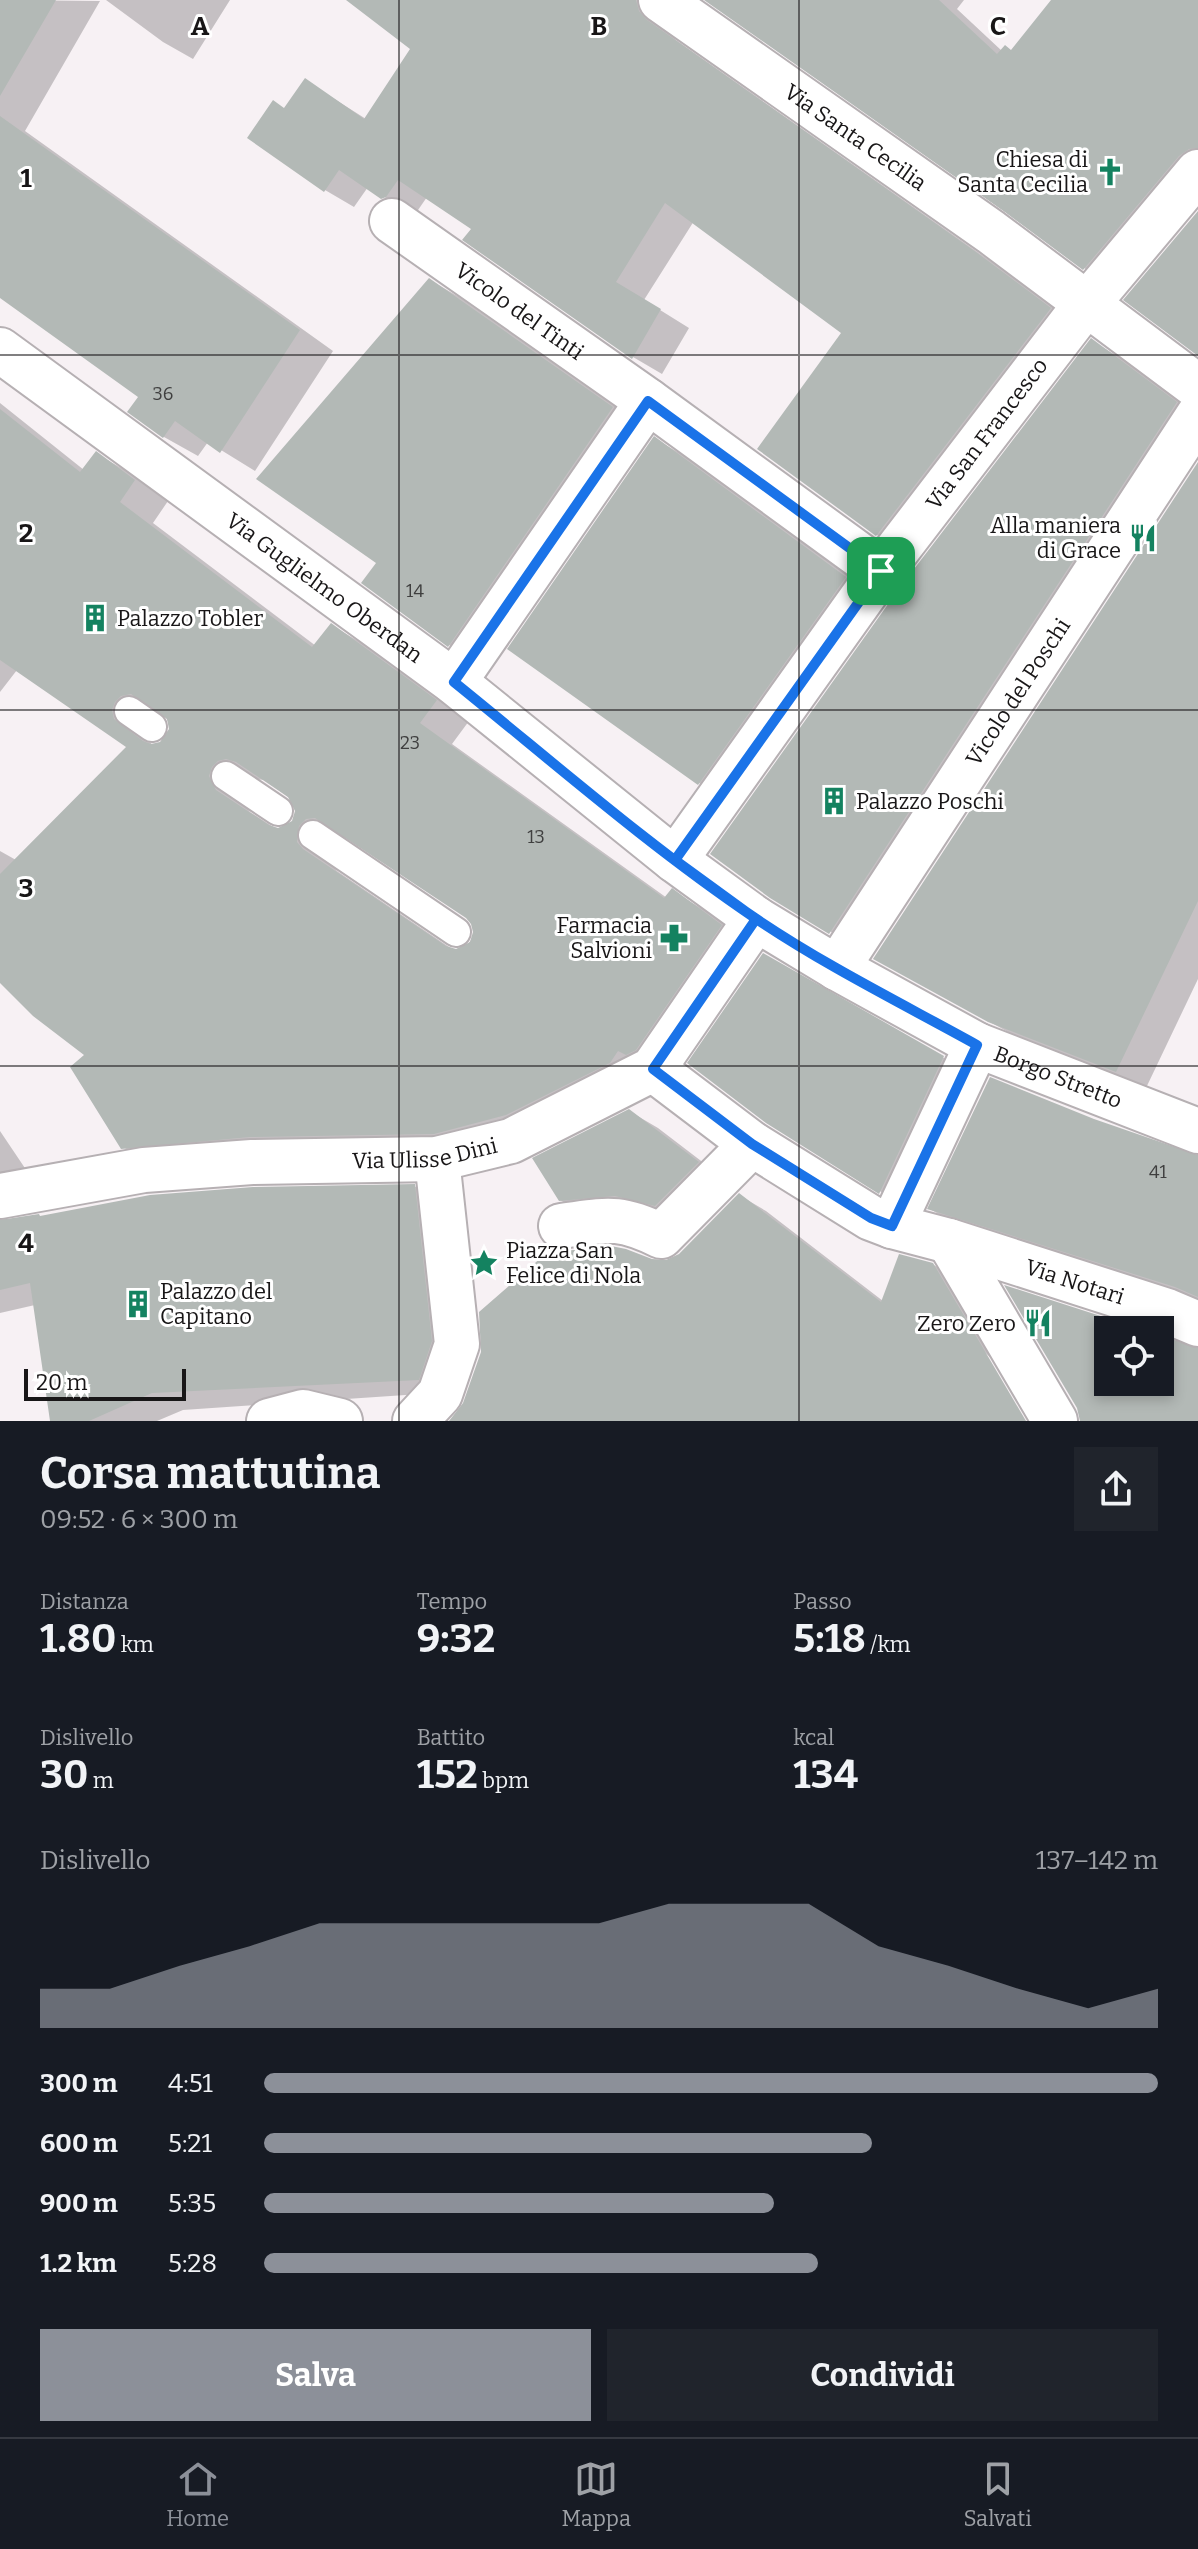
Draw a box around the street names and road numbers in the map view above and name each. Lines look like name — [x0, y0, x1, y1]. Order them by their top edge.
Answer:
street label: Via Santa Cecilia — [779, 78, 932, 196]
street label: Vicolo del Tinti — [450, 256, 590, 365]
street label: Via San Francesco — [920, 352, 1053, 515]
street label: Via Guglielmo Oberdan — [221, 506, 428, 668]
street label: Vicolo del Poschi — [960, 613, 1076, 771]
street label: Borgo Stretto — [990, 1039, 1126, 1114]
street label: Via Ulisse Dini — [352, 1131, 500, 1174]
street label: Via Notari — [1022, 1253, 1128, 1310]

